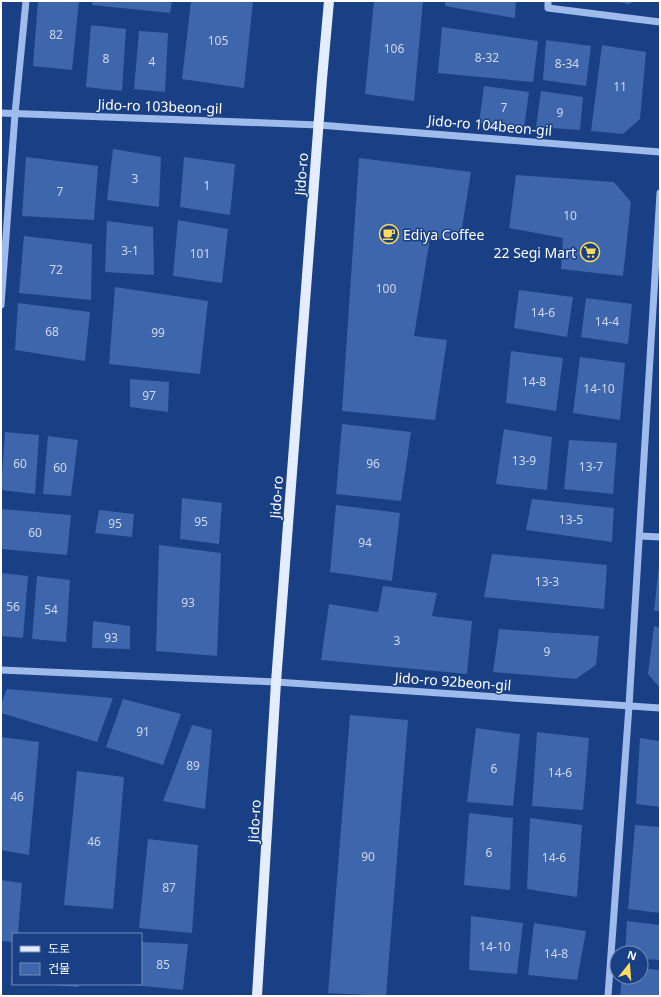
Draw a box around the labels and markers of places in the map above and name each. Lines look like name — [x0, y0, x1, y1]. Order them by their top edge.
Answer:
cafe icon: Ediya Coffee — [378, 223, 400, 245]
place label: Ediya Coffee — [403, 225, 484, 244]
supermarket icon: 22 Segi Mart — [579, 241, 601, 263]
place label: 22 Segi Mart — [494, 243, 576, 262]

